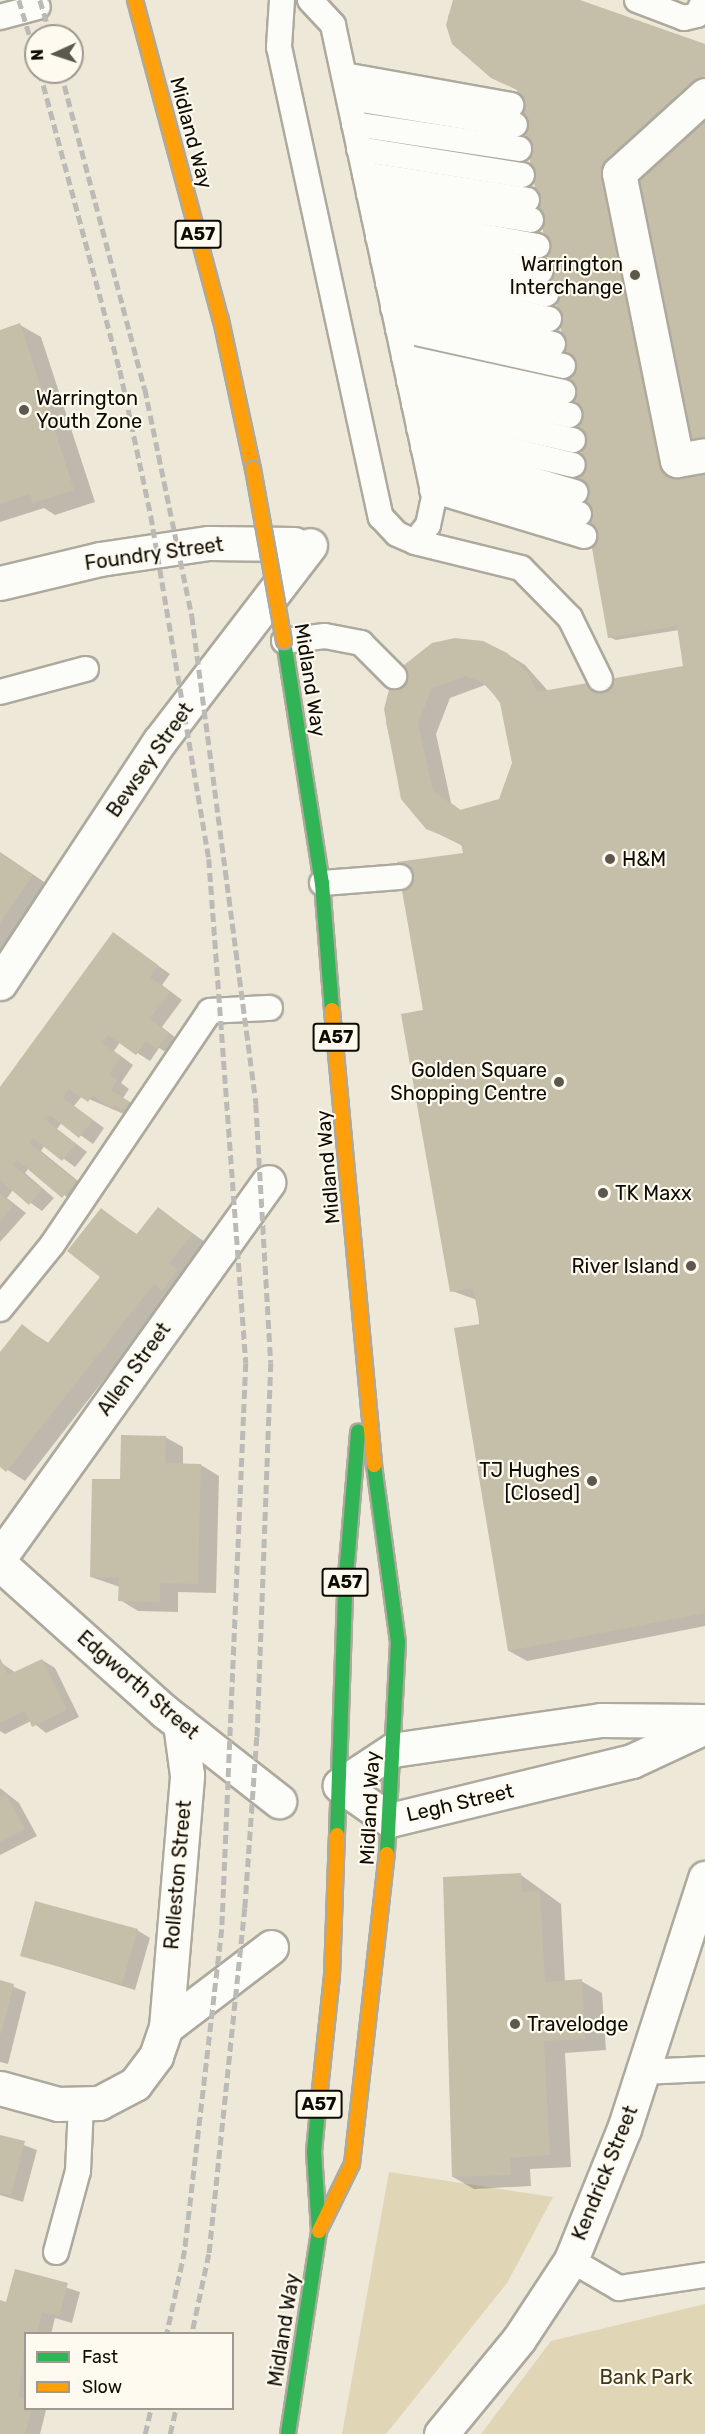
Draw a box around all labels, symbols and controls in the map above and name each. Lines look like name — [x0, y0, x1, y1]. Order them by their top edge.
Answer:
north arrow — [24, 24, 84, 84]
text: N — [28, 49, 47, 61]
street label: Midland Way — [165, 74, 217, 192]
road number: A57 — [174, 219, 222, 249]
place label: Warrington Interchange — [510, 252, 623, 299]
marker: Warrington Interchange — [628, 268, 642, 282]
place label: Warrington Youth Zone — [36, 386, 142, 433]
marker: Warrington Youth Zone — [17, 403, 31, 417]
street label: Foundry Street — [83, 532, 225, 576]
street label: Midland Way — [289, 621, 331, 739]
street label: Bewsey Street — [101, 698, 199, 822]
place label: H&M — [622, 847, 666, 871]
marker: H&M — [603, 852, 617, 866]
road number: A57 — [312, 1022, 360, 1052]
place label: Golden Square Shopping Centre — [390, 1058, 547, 1105]
marker: Golden Square Shopping Centre — [552, 1075, 566, 1089]
street label: Midland Way — [311, 1109, 345, 1225]
place label: TK Maxx — [615, 1181, 692, 1205]
marker: TK Maxx — [596, 1186, 610, 1200]
place label: River Island — [571, 1254, 679, 1278]
marker: River Island — [684, 1259, 698, 1273]
street label: Allen Street — [92, 1318, 176, 1420]
place label: TJ Hughes [Closed] — [479, 1458, 580, 1505]
marker: TJ Hughes [Closed] — [585, 1474, 599, 1488]
road number: A57 — [321, 1567, 369, 1597]
street label: Edgworth Street — [72, 1626, 204, 1744]
street label: Midland Way — [355, 1750, 385, 1866]
street label: Legh Street — [404, 1779, 516, 1827]
street label: Rolleston Street — [160, 1799, 196, 1951]
place label: Travelodge — [527, 2012, 629, 2036]
marker: Travelodge — [508, 2017, 522, 2031]
road number: A57 — [295, 2089, 343, 2119]
street label: Kendrick Street — [567, 2102, 643, 2244]
street label: Midland Way — [263, 2271, 305, 2389]
legend — [24, 2332, 234, 2410]
text: Fast — [82, 2346, 118, 2368]
park label: Bank Park — [599, 2365, 693, 2389]
text: Slow — [82, 2376, 122, 2398]

